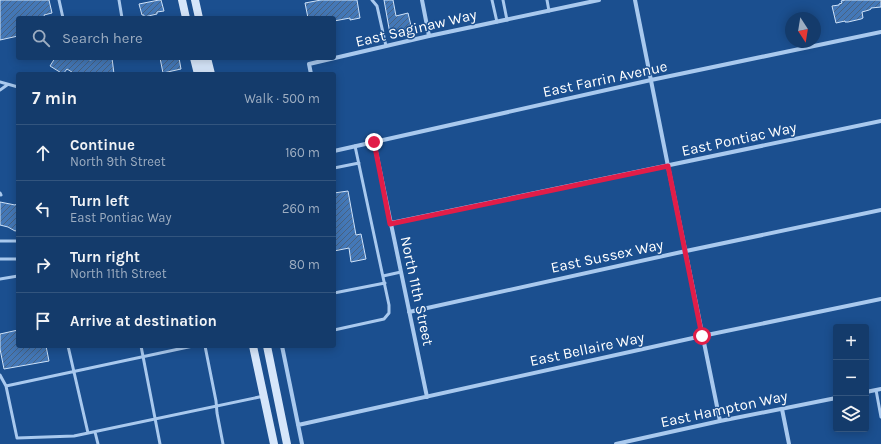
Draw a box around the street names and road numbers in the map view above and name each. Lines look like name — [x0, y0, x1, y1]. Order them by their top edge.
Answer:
street label: East Saginaw Way — [354, 5, 478, 51]
street label: East Farrin Avenue — [541, 57, 669, 101]
street label: East Pontiac Way — [680, 118, 798, 160]
street label: North 11th Street — [397, 235, 437, 348]
street label: East Sussex Way — [549, 235, 665, 277]
street label: East Bellaire Way — [528, 328, 646, 370]
street label: East Hampton Way — [659, 387, 789, 431]

